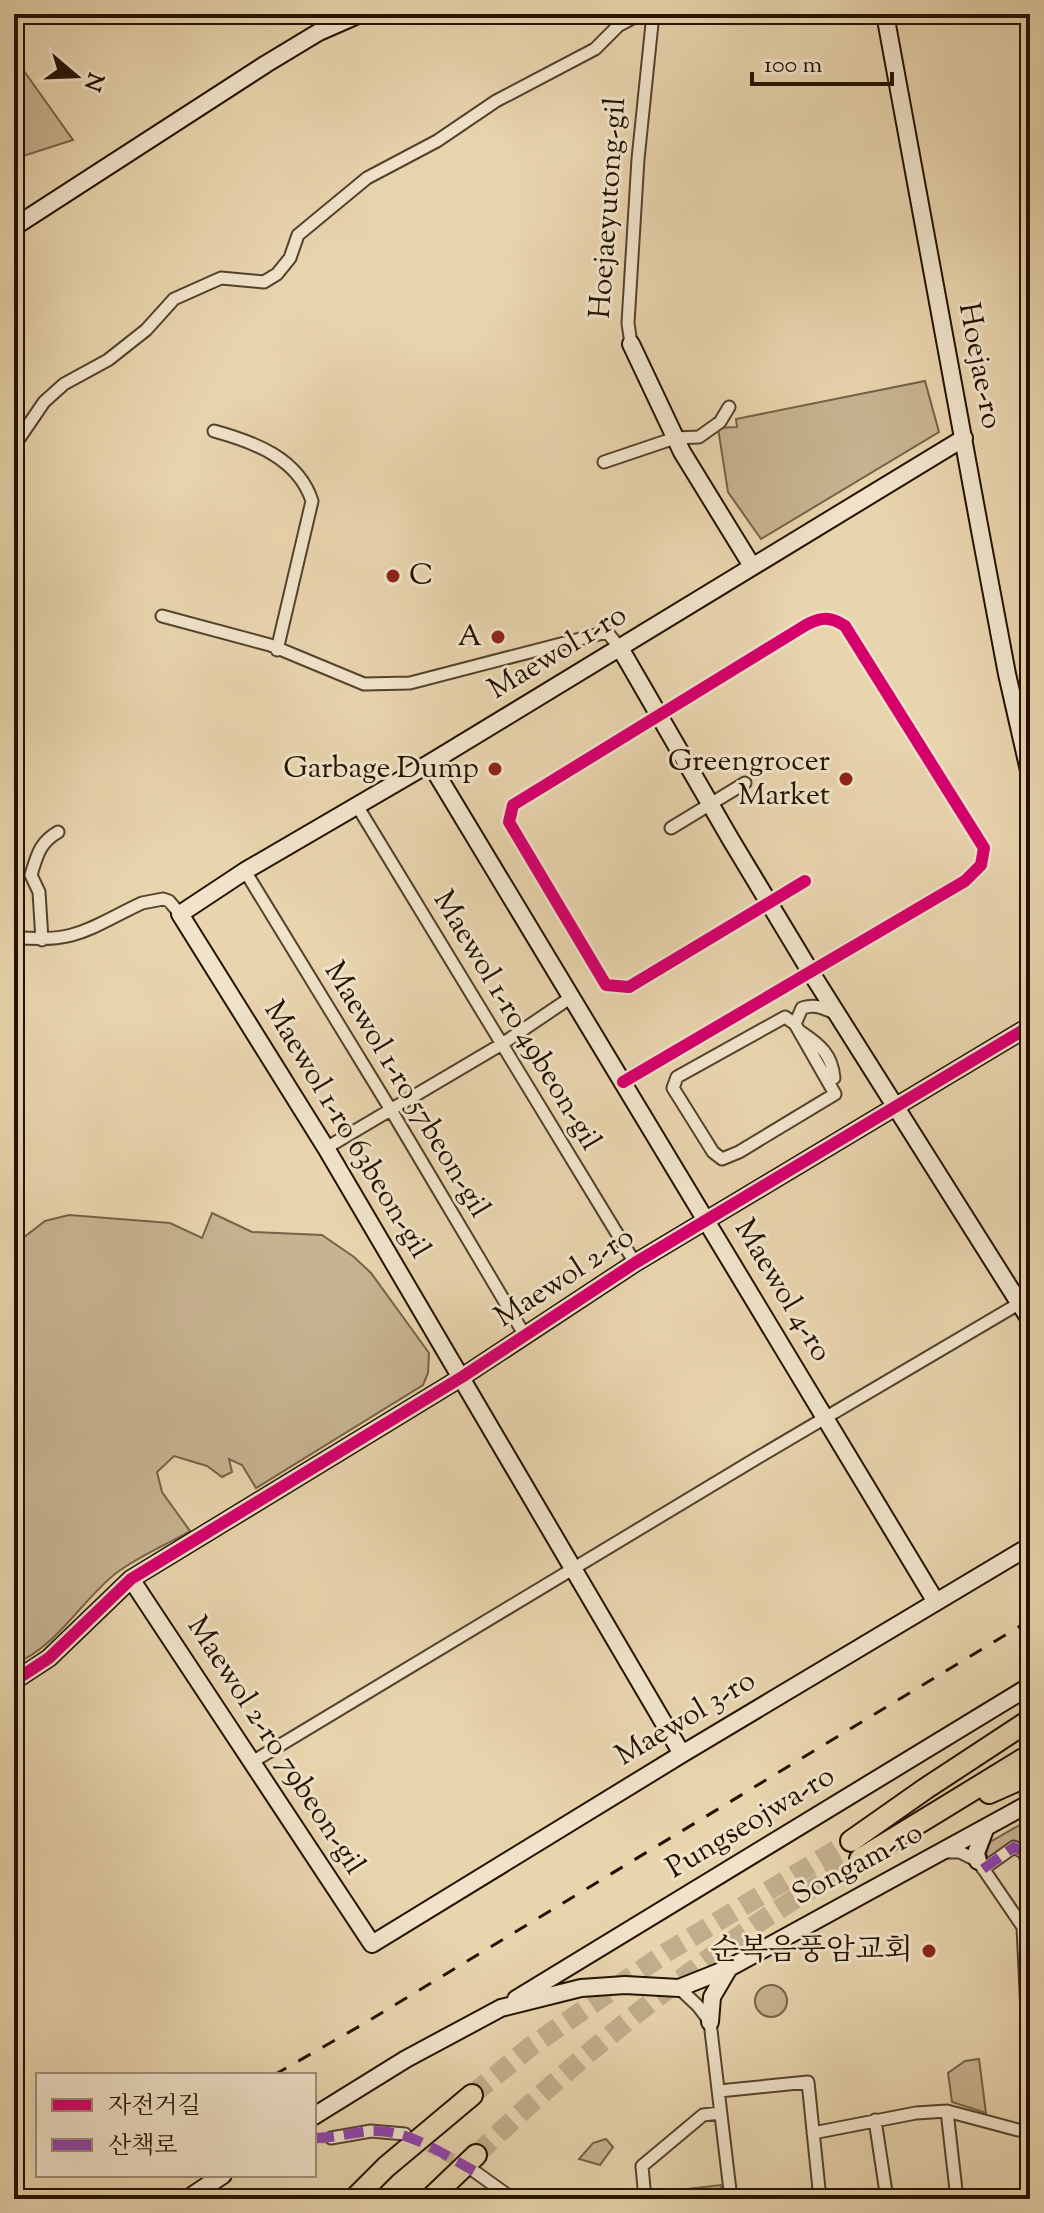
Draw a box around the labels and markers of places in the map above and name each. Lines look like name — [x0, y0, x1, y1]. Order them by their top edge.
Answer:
place label: C — [409, 555, 433, 598]
marker: C — [384, 567, 402, 585]
place label: A — [458, 616, 482, 659]
marker: A — [489, 628, 507, 646]
place label: Greengrocer Market — [668, 741, 830, 818]
place label: Garbage Dump — [283, 748, 479, 791]
marker: Garbage Dump — [486, 760, 504, 778]
marker: Greengrocer Market — [837, 770, 855, 788]
place label: 순복음풍암교회 — [710, 1930, 913, 1973]
marker: 순복음풍암교회 — [920, 1942, 938, 1960]

